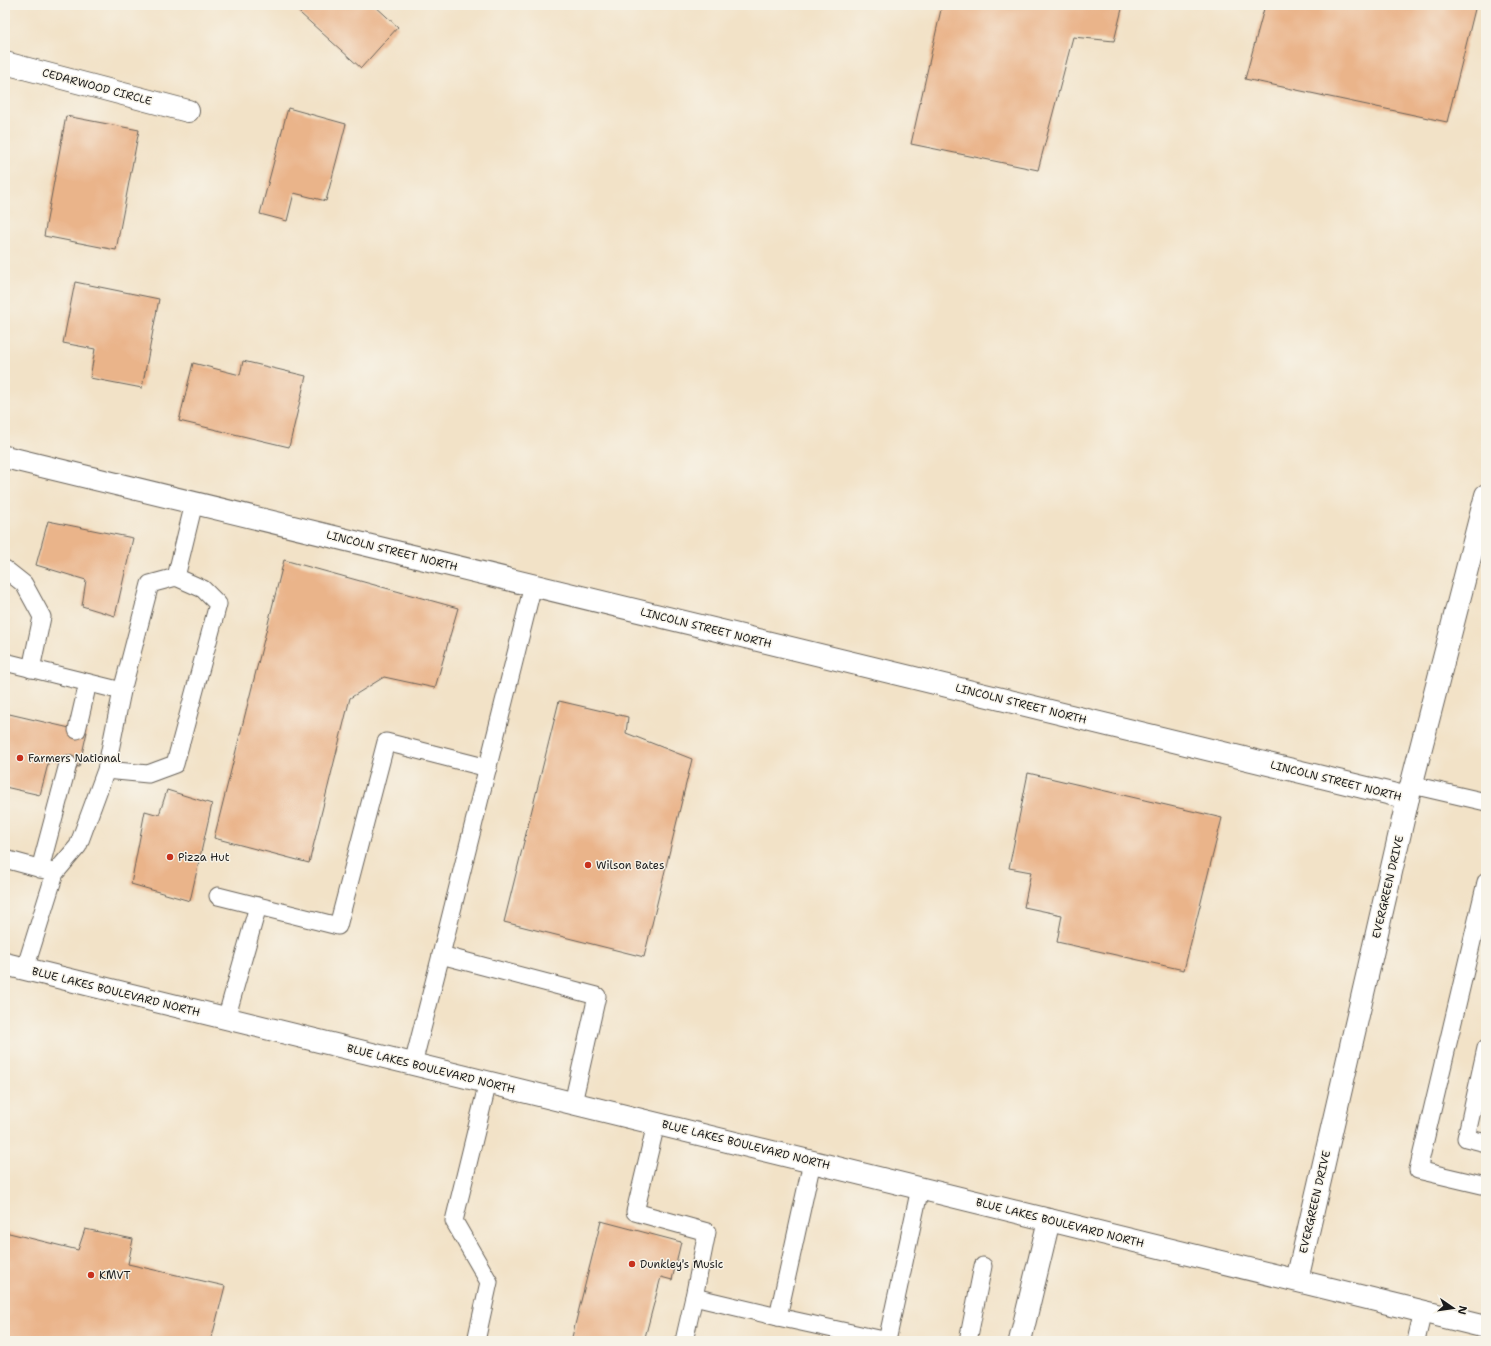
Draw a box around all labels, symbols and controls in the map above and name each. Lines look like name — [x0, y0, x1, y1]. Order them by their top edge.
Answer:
street label: CEDARWOOD CIRCLE — [41, 65, 154, 109]
street label: LINCOLN STREET NORTH — [325, 527, 459, 575]
street label: LINCOLN STREET NORTH — [639, 604, 773, 652]
street label: LINCOLN STREET NORTH — [954, 680, 1088, 728]
place label: Farmers National — [28, 751, 121, 766]
marker: Farmers National — [15, 753, 25, 763]
street label: LINCOLN STREET NORTH — [1269, 757, 1403, 805]
street label: EVERGREEN DRIVE — [1369, 834, 1407, 940]
place label: Pizza Hut — [178, 850, 230, 865]
marker: Pizza Hut — [165, 852, 175, 862]
place label: Wilson Bates — [596, 858, 664, 873]
marker: Wilson Bates — [583, 860, 593, 870]
street label: BLUE LAKES BOULEVARD NORTH — [30, 964, 202, 1020]
street label: BLUE LAKES BOULEVARD NORTH — [345, 1041, 517, 1097]
street label: BLUE LAKES BOULEVARD NORTH — [660, 1117, 832, 1173]
street label: EVERGREEN DRIVE — [1296, 1149, 1334, 1255]
street label: BLUE LAKES BOULEVARD NORTH — [974, 1195, 1146, 1251]
place label: Dunkley's Music — [640, 1257, 724, 1272]
marker: Dunkley's Music — [627, 1259, 637, 1269]
place label: KMVT — [99, 1268, 131, 1283]
marker: KMVT — [86, 1270, 96, 1280]
north arrow — [1433, 1288, 1473, 1328]
text: N — [1454, 1304, 1471, 1316]

